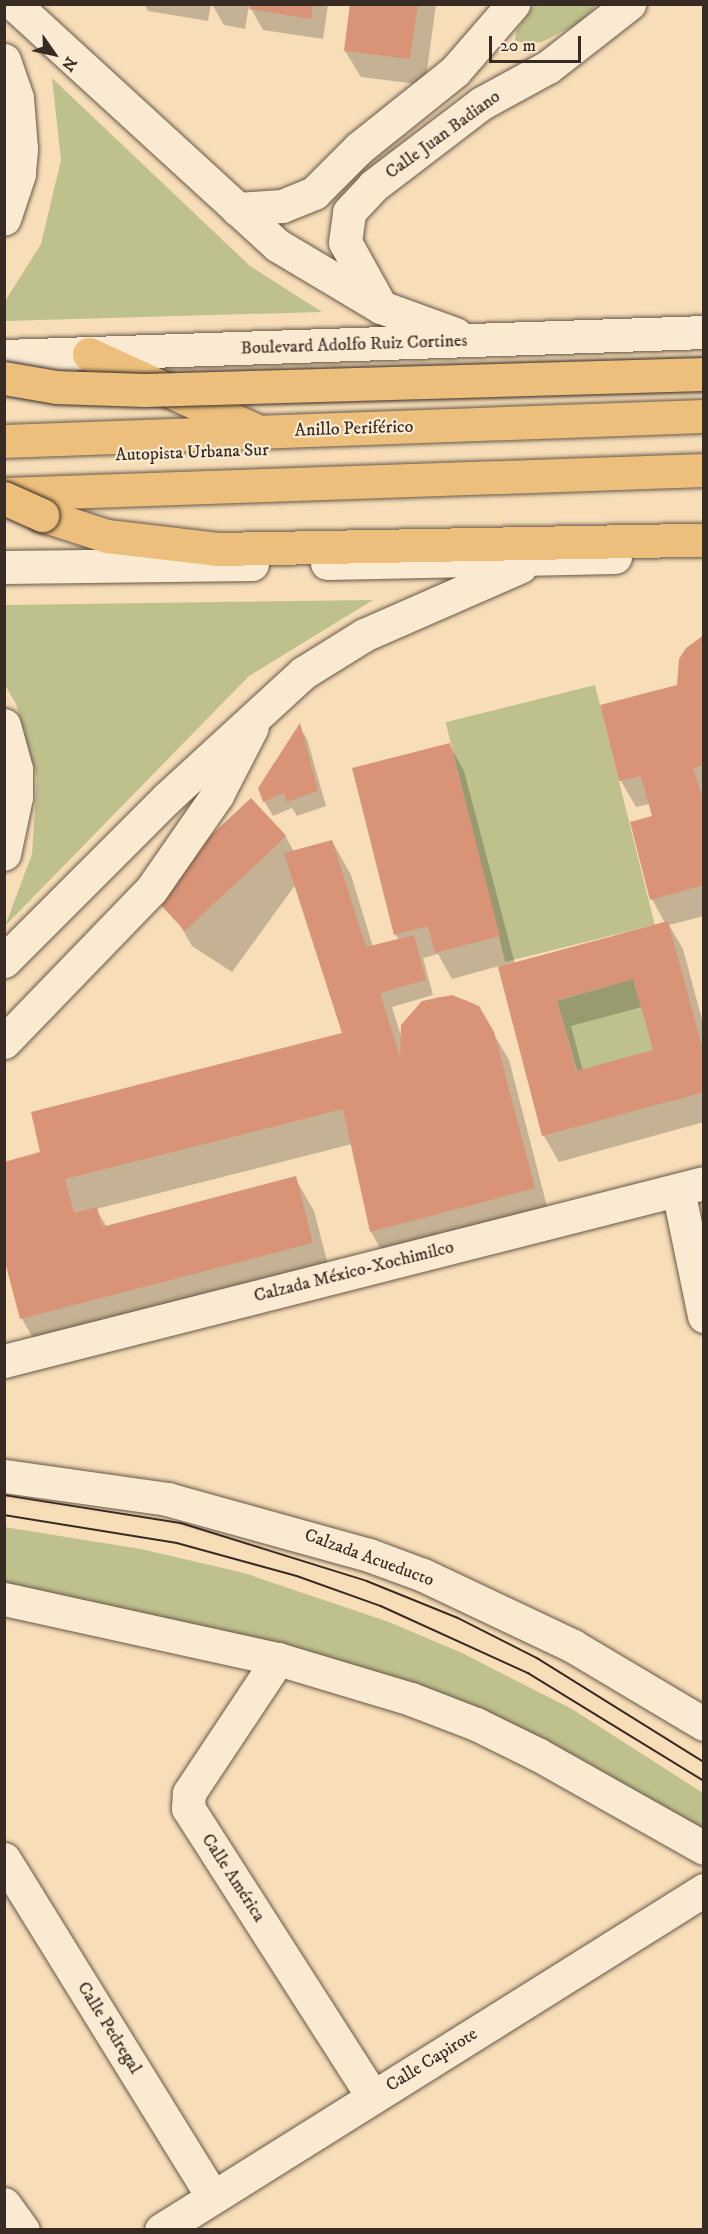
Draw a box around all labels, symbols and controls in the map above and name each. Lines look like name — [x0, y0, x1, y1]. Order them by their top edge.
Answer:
north arrow — [24, 24, 84, 84]
scale bar — [492, 24, 584, 62]
text: 20 m — [500, 35, 536, 57]
text: N — [57, 53, 81, 75]
street label: Calle Juan Badiano — [381, 86, 505, 184]
street label: Boulevard Adolfo Ruiz Cortines — [240, 330, 468, 360]
street label: Anillo Periférico — [294, 416, 414, 442]
street label: Autopista Urbana Sur — [115, 440, 269, 466]
street label: Calzada México-Xochimilco — [252, 1237, 456, 1307]
street label: Calzada Acueducto — [301, 1525, 437, 1591]
street label: Calle América — [196, 1830, 270, 1926]
street label: Calle Pedregal — [72, 1978, 146, 2078]
street label: Calle Capirote — [382, 2023, 482, 2097]

